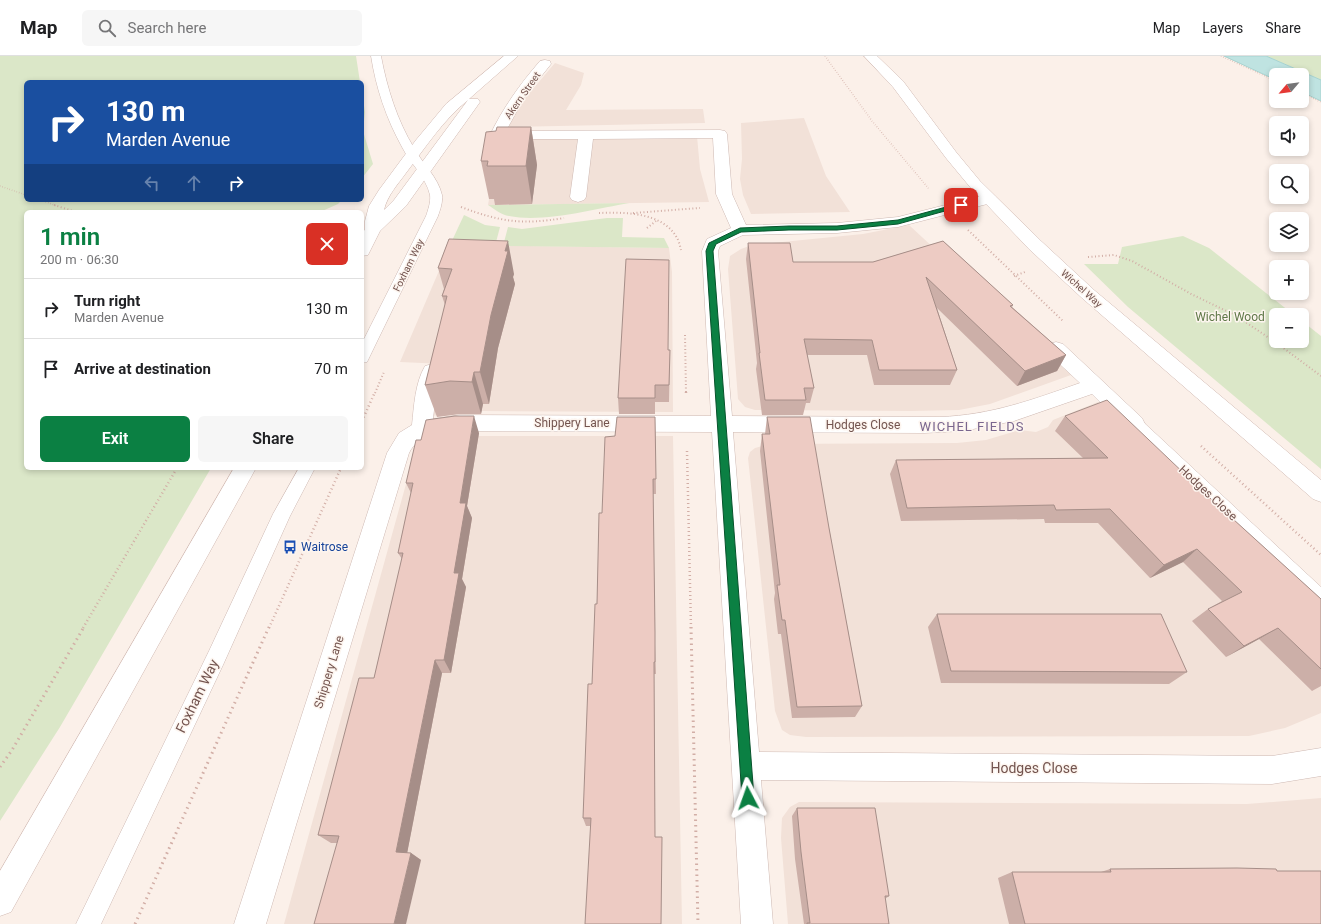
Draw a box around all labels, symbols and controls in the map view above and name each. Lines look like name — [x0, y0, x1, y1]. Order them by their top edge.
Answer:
search box — [82, 10, 362, 46]
text: Map — [20, 16, 58, 39]
icon: search — [96, 17, 118, 39]
text: Search here — [128, 19, 206, 37]
text: Map — [1153, 20, 1180, 36]
text: Layers — [1202, 20, 1243, 36]
text: Share — [1265, 20, 1301, 36]
north arrow — [1269, 68, 1309, 108]
map controls — [1269, 68, 1309, 348]
street label: Akern Street — [502, 70, 543, 121]
text: 130 m — [106, 95, 185, 128]
icon: right — [40, 96, 92, 148]
button: sound — [1269, 116, 1309, 156]
text: Marden Avenue — [106, 129, 230, 150]
button: search — [1269, 164, 1309, 204]
icon: left — [141, 172, 163, 194]
icon: ahead — [183, 172, 205, 194]
icon: right — [225, 172, 247, 194]
pin — [944, 188, 978, 222]
icon: arrive — [950, 194, 972, 216]
button: layers — [1269, 212, 1309, 252]
text: 1 min — [40, 223, 100, 251]
button: close — [306, 223, 348, 265]
street label: Foxham Way — [391, 237, 426, 293]
text: 200 m · 06:30 — [40, 252, 119, 267]
button: + — [1269, 260, 1309, 300]
street label: Wichel Way — [1059, 267, 1105, 310]
text: Turn right — [74, 292, 140, 310]
icon: right — [40, 298, 62, 320]
text: 130 m — [306, 300, 348, 318]
button: − — [1269, 308, 1309, 348]
text: Marden Avenue — [74, 310, 164, 325]
park label: Wichel Wood — [1195, 310, 1265, 324]
icon: arrive — [40, 358, 62, 380]
text: Arrive at destination — [74, 360, 211, 378]
text: 70 m — [314, 360, 348, 378]
button: Exit — [40, 416, 190, 462]
button: Share — [198, 416, 348, 462]
street label: Shippery Lane — [534, 416, 610, 430]
street label: Hodges Close — [826, 418, 900, 432]
district label: WICHEL FIELDS — [920, 419, 1024, 434]
street label: Hodges Close — [1176, 462, 1240, 524]
bus stop icon: Waitrose — [282, 539, 298, 555]
place label: Waitrose — [301, 540, 348, 554]
street label: Shippery Lane — [311, 634, 347, 710]
street label: Foxham Way — [172, 656, 222, 735]
street label: Hodges Close — [990, 760, 1078, 776]
position arrow — [727, 777, 769, 819]

